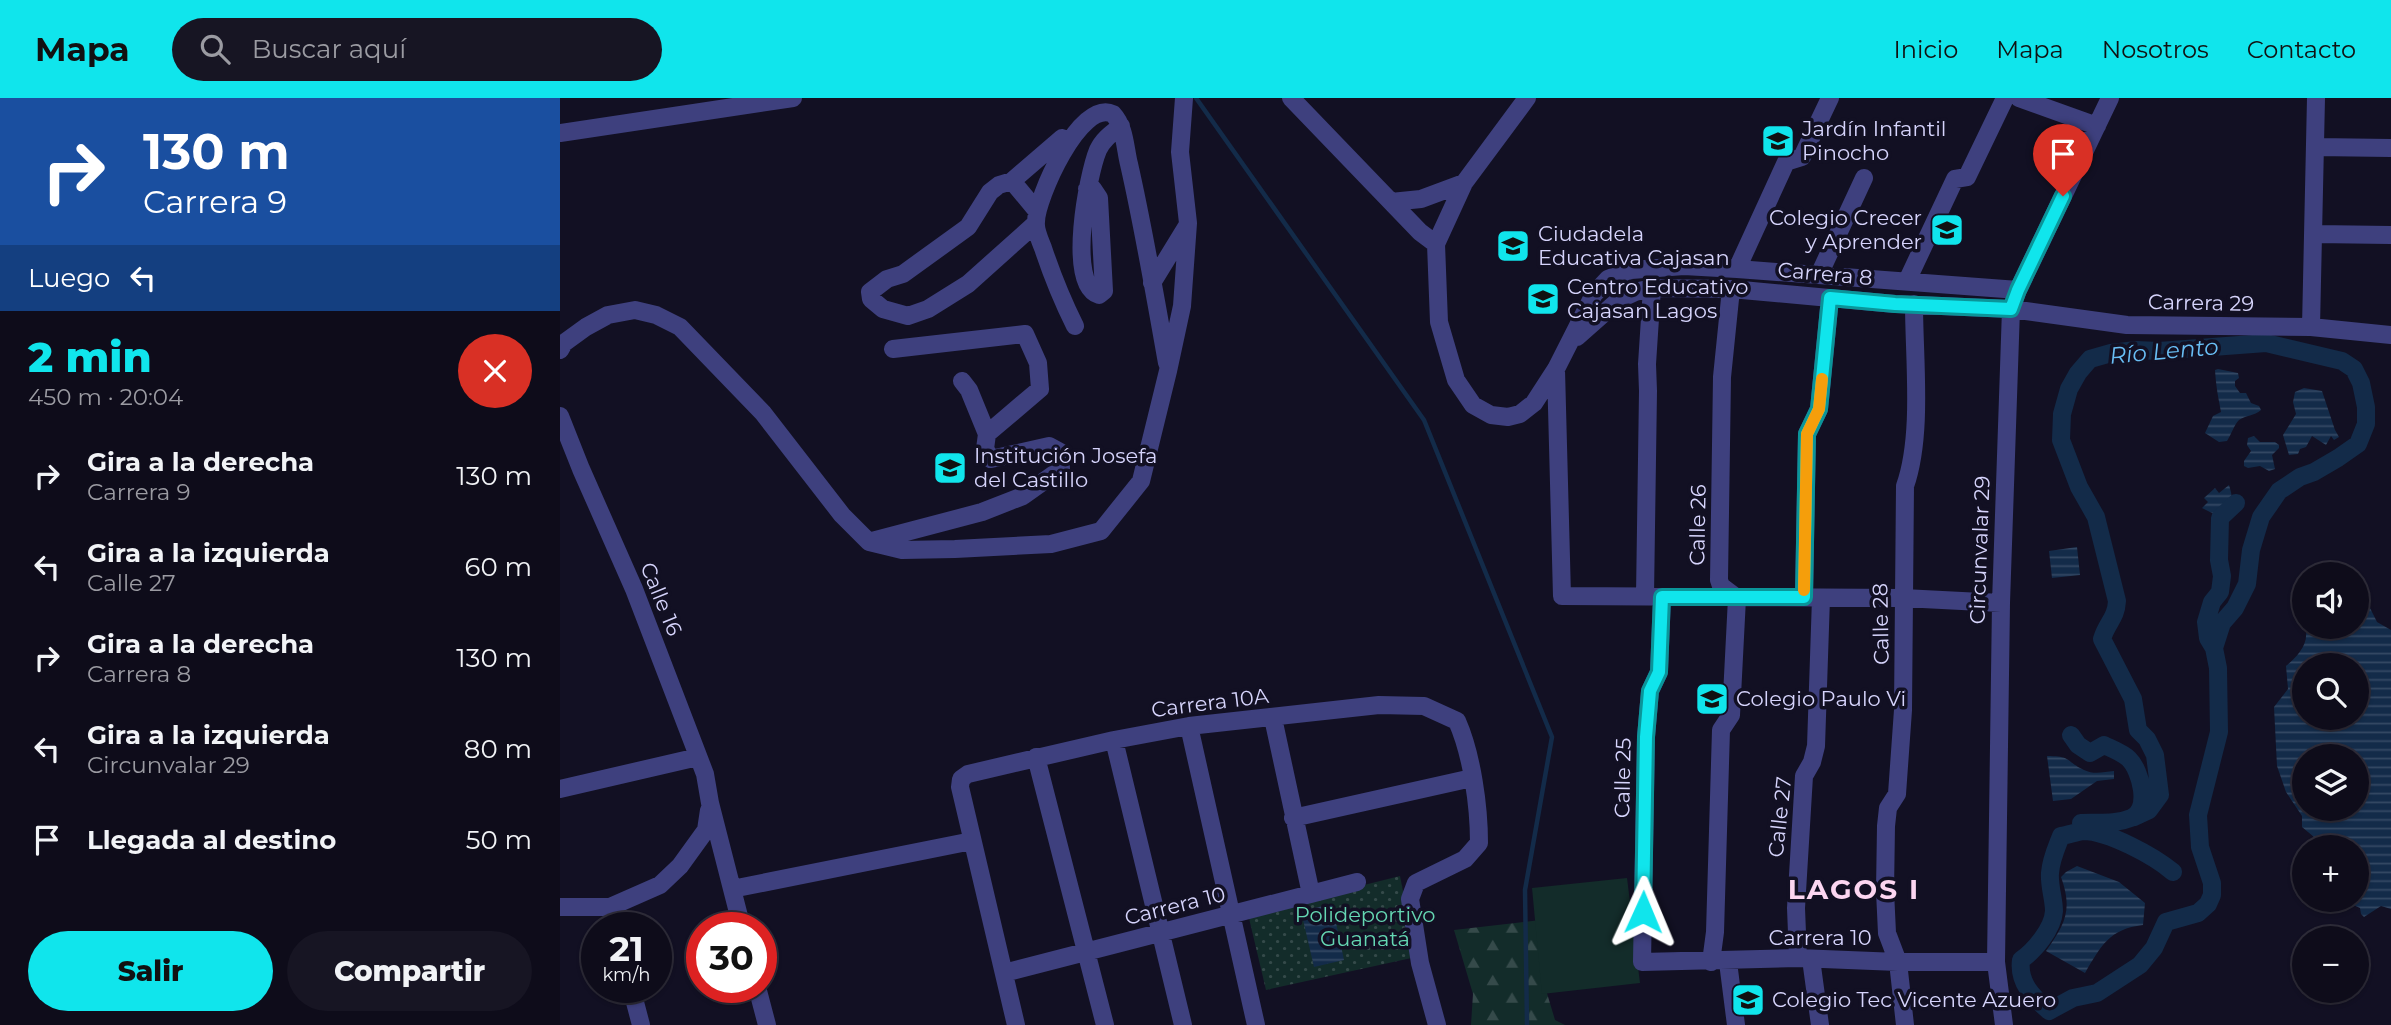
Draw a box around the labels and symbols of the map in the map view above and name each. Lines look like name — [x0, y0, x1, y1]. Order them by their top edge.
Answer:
place label: Jardín Infantil Pinocho — [1801, 116, 1947, 165]
school or university icon: Jardín Infantil Pinocho — [1759, 122, 1797, 160]
pin — [2033, 124, 2093, 196]
place label: Colegio Crecer y Aprender — [1769, 205, 1922, 254]
school or university icon: Colegio Crecer y Aprender — [1928, 211, 1966, 249]
place label: Ciudadela Educativa Cajasan — [1538, 221, 1730, 270]
school or university icon: Ciudadela Educativa Cajasan — [1494, 227, 1532, 265]
street label: Carrera 8 — [1777, 257, 1873, 290]
place label: Centro Educativo Cajasan Lagos — [1567, 274, 1749, 323]
school or university icon: Centro Educativo Cajasan Lagos — [1524, 280, 1562, 318]
street label: Carrera 29 — [2148, 289, 2254, 316]
water label: Río Lento — [2108, 332, 2220, 370]
place label: Institución Josefa del Castillo — [974, 443, 1158, 492]
school or university icon: Institución Josefa del Castillo — [931, 449, 969, 487]
street label: Circunvalar 29 — [1964, 475, 1995, 625]
street label: Calle 26 — [1684, 484, 1711, 566]
street label: Calle 16 — [635, 558, 688, 639]
street label: Calle 28 — [1867, 583, 1894, 665]
school or university icon: Colegio Paulo Vi — [1693, 680, 1731, 718]
street label: Carrera 10A — [1150, 683, 1271, 722]
place label: Colegio Paulo Vi — [1736, 686, 1906, 711]
street label: Calle 25 — [1609, 737, 1636, 818]
street label: Calle 27 — [1763, 775, 1796, 858]
district label: LAGOS I — [1788, 872, 1920, 906]
position arrow — [1606, 875, 1680, 949]
street label: Carrera 10 — [1122, 881, 1228, 930]
park label: Polideportivo Guanatá — [1295, 902, 1435, 951]
speed limit sign: 30 — [686, 912, 777, 1003]
street label: Carrera 10 — [1768, 925, 1872, 950]
school or university icon: Colegio Tec Vicente Azuero — [1729, 981, 1767, 1019]
place label: Colegio Tec Vicente Azuero — [1772, 987, 2056, 1012]

